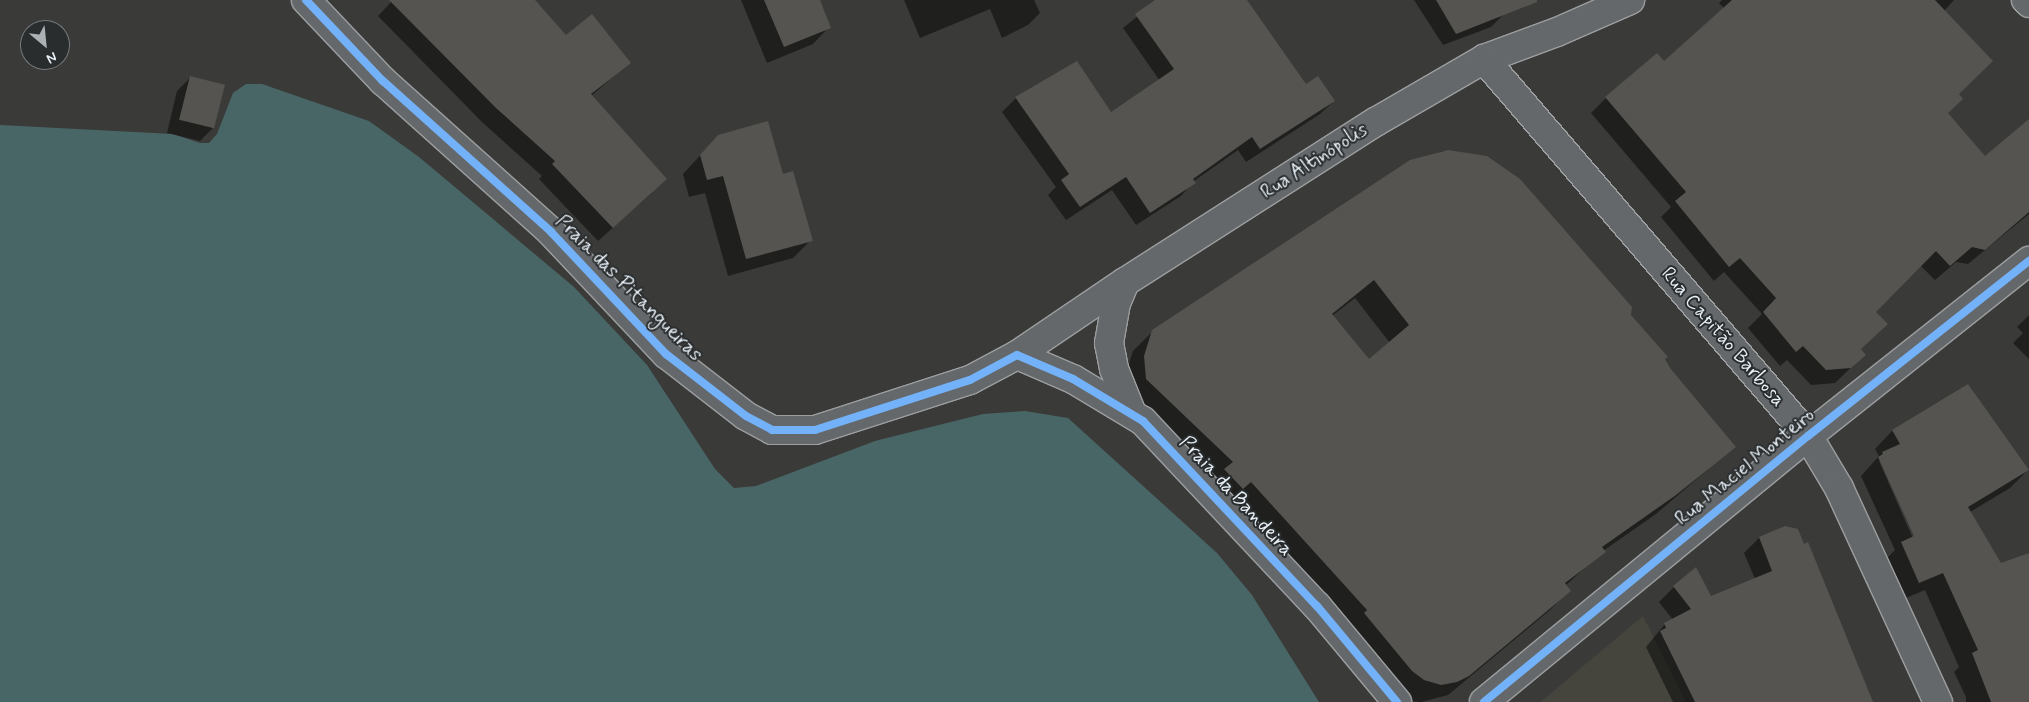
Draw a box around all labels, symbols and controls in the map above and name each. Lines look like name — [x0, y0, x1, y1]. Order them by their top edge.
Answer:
north arrow — [20, 20, 70, 70]
text: N — [43, 47, 60, 67]
street label: Rua Altinópolis — [1256, 118, 1372, 204]
street label: Praia das Pitangueiras — [552, 211, 706, 365]
street label: Rua Capitão Barbosa — [1655, 262, 1791, 412]
street label: Rua Maciel Monteiro — [1670, 403, 1820, 531]
street label: Praia da Bandeira — [1175, 432, 1297, 560]

